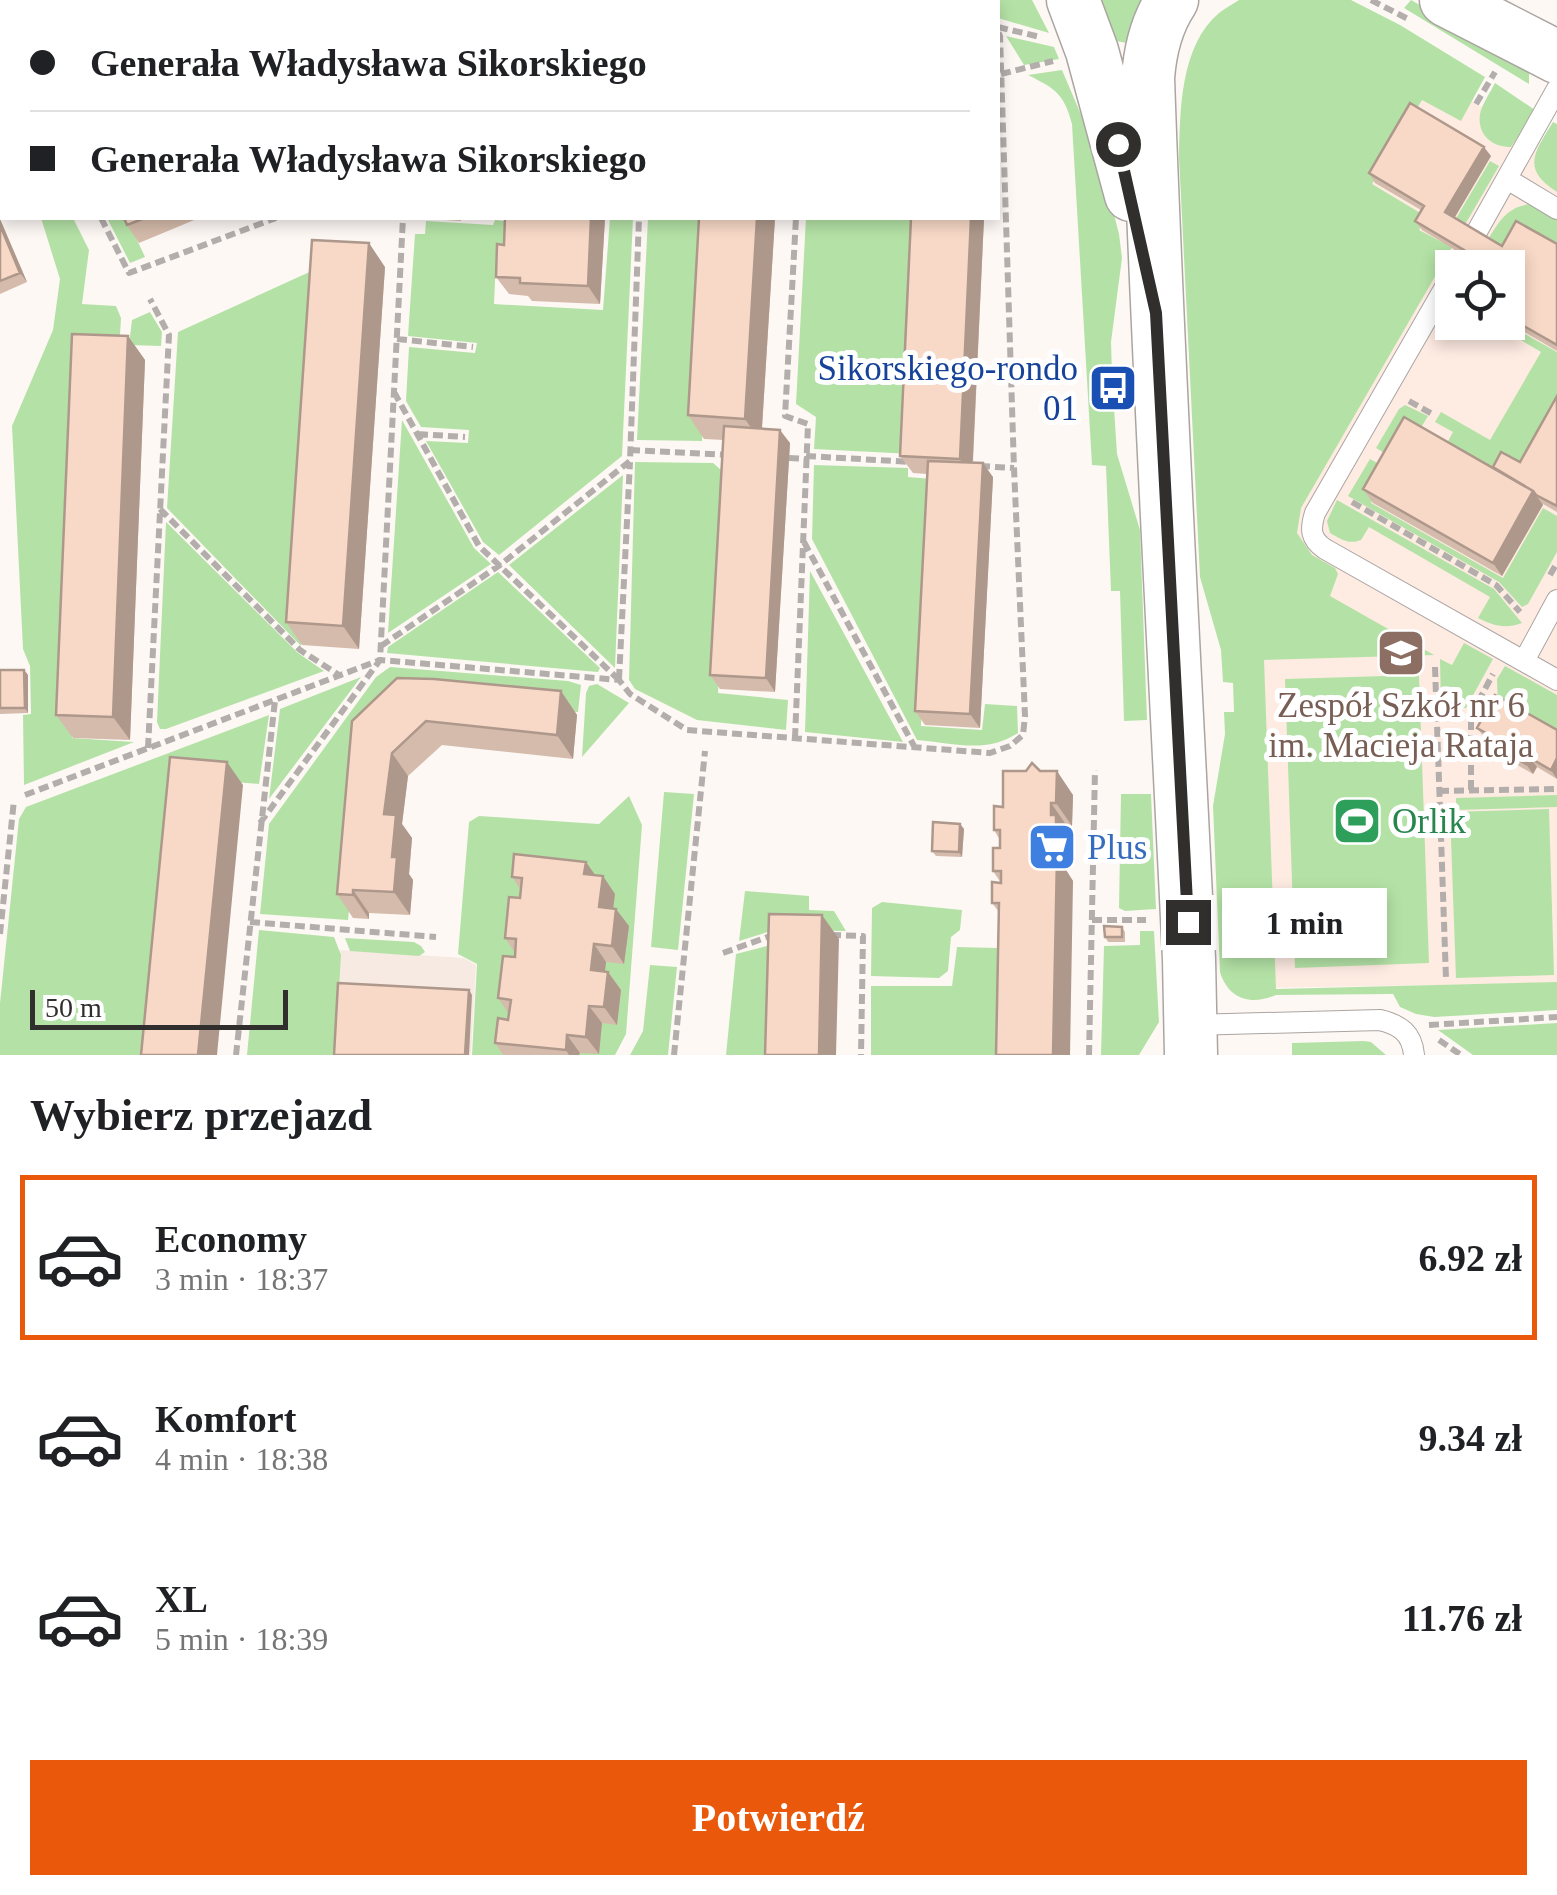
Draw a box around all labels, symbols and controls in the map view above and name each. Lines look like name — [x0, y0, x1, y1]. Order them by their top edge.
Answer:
text: Generała Władysława Sikorskiego — [90, 42, 647, 84]
route start — [1096, 122, 1141, 167]
text: Generała Władysława Sikorskiego — [90, 138, 647, 180]
map controls — [1435, 250, 1525, 340]
button: locate — [1435, 250, 1525, 340]
place label: Sikorskiego-rondo 01 — [817, 349, 1078, 428]
bus stop icon: Sikorskiego-rondo 01 — [1087, 362, 1139, 414]
school or university icon: Zespół Szkół nr 6 im. Macieja Rataja — [1375, 627, 1427, 679]
place label: Zespół Szkół nr 6 im. Macieja Rataja — [1268, 686, 1534, 765]
sports icon: Orlik — [1331, 795, 1383, 847]
place label: Orlik — [1392, 802, 1466, 841]
supermarket icon: Plus — [1026, 821, 1078, 873]
place label: Plus — [1087, 828, 1147, 867]
callout: 1 min — [1223, 887, 1388, 957]
route end — [1166, 900, 1211, 945]
text: 1 min — [1266, 905, 1343, 941]
scale bar — [30, 985, 288, 1030]
text: 50 m — [45, 992, 102, 1023]
text: Wybierz przejazd — [30, 1090, 372, 1140]
icon: car — [35, 1213, 125, 1303]
text: Economy — [155, 1218, 307, 1260]
text: 6.92 zł — [1419, 1237, 1522, 1279]
text: 3 min · 18:37 — [155, 1261, 328, 1297]
icon: car — [35, 1393, 125, 1483]
text: Komfort — [155, 1398, 296, 1440]
text: 9.34 zł — [1419, 1417, 1522, 1459]
text: 4 min · 18:38 — [155, 1441, 328, 1477]
icon: car — [35, 1573, 125, 1663]
text: XL — [155, 1578, 208, 1620]
text: 11.76 zł — [1402, 1597, 1522, 1639]
text: 5 min · 18:39 — [155, 1621, 328, 1657]
button: Potwierdź — [30, 1760, 1527, 1875]

